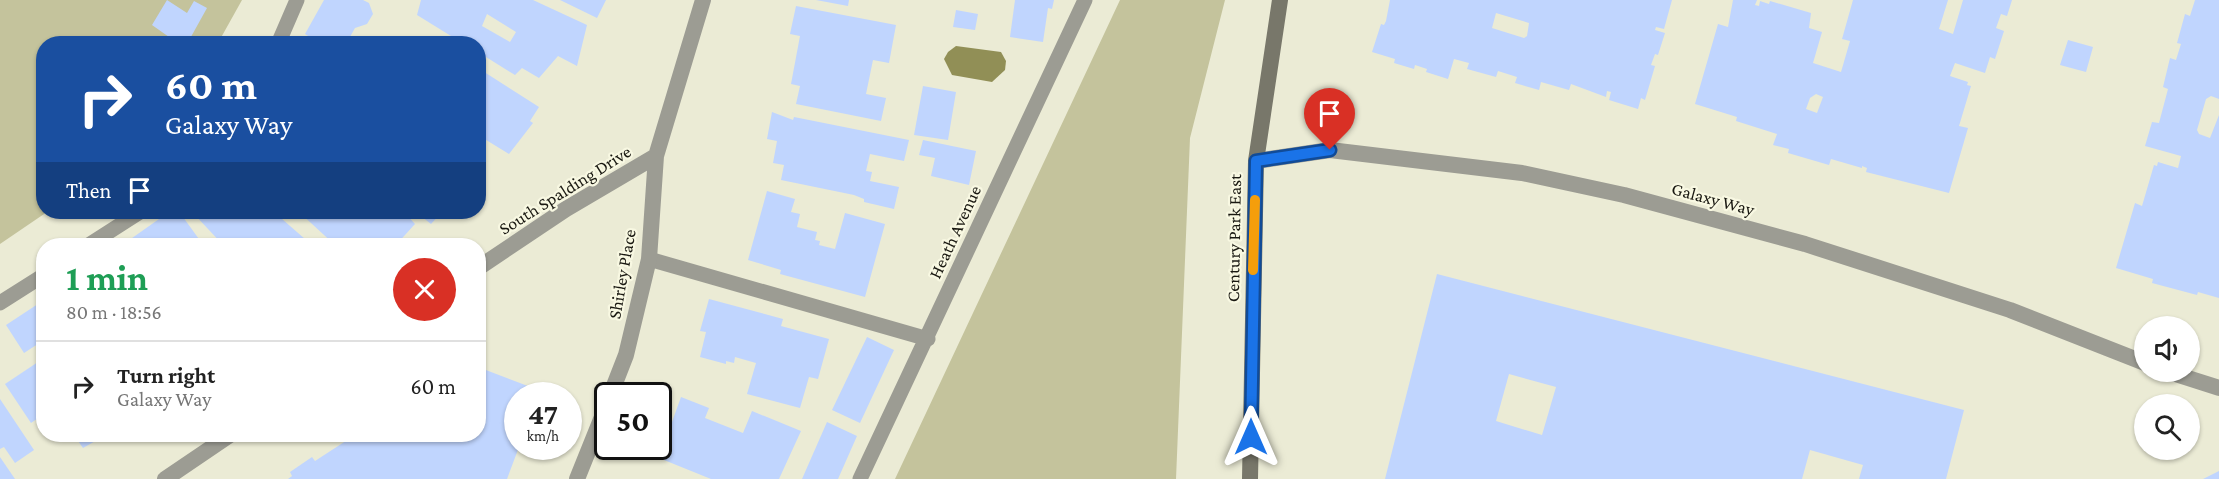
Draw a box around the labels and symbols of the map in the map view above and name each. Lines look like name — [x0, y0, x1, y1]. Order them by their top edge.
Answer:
pin — [1304, 88, 1355, 150]
street label: South Spalding Drive — [495, 141, 635, 239]
street label: Century Park East — [1223, 173, 1245, 302]
street label: Galaxy Way — [1669, 178, 1757, 220]
street label: Heath Avenue — [925, 182, 985, 282]
street label: Shirley Place — [604, 228, 640, 320]
speed limit sign: 50 — [594, 382, 672, 460]
position arrow — [1219, 405, 1283, 469]

